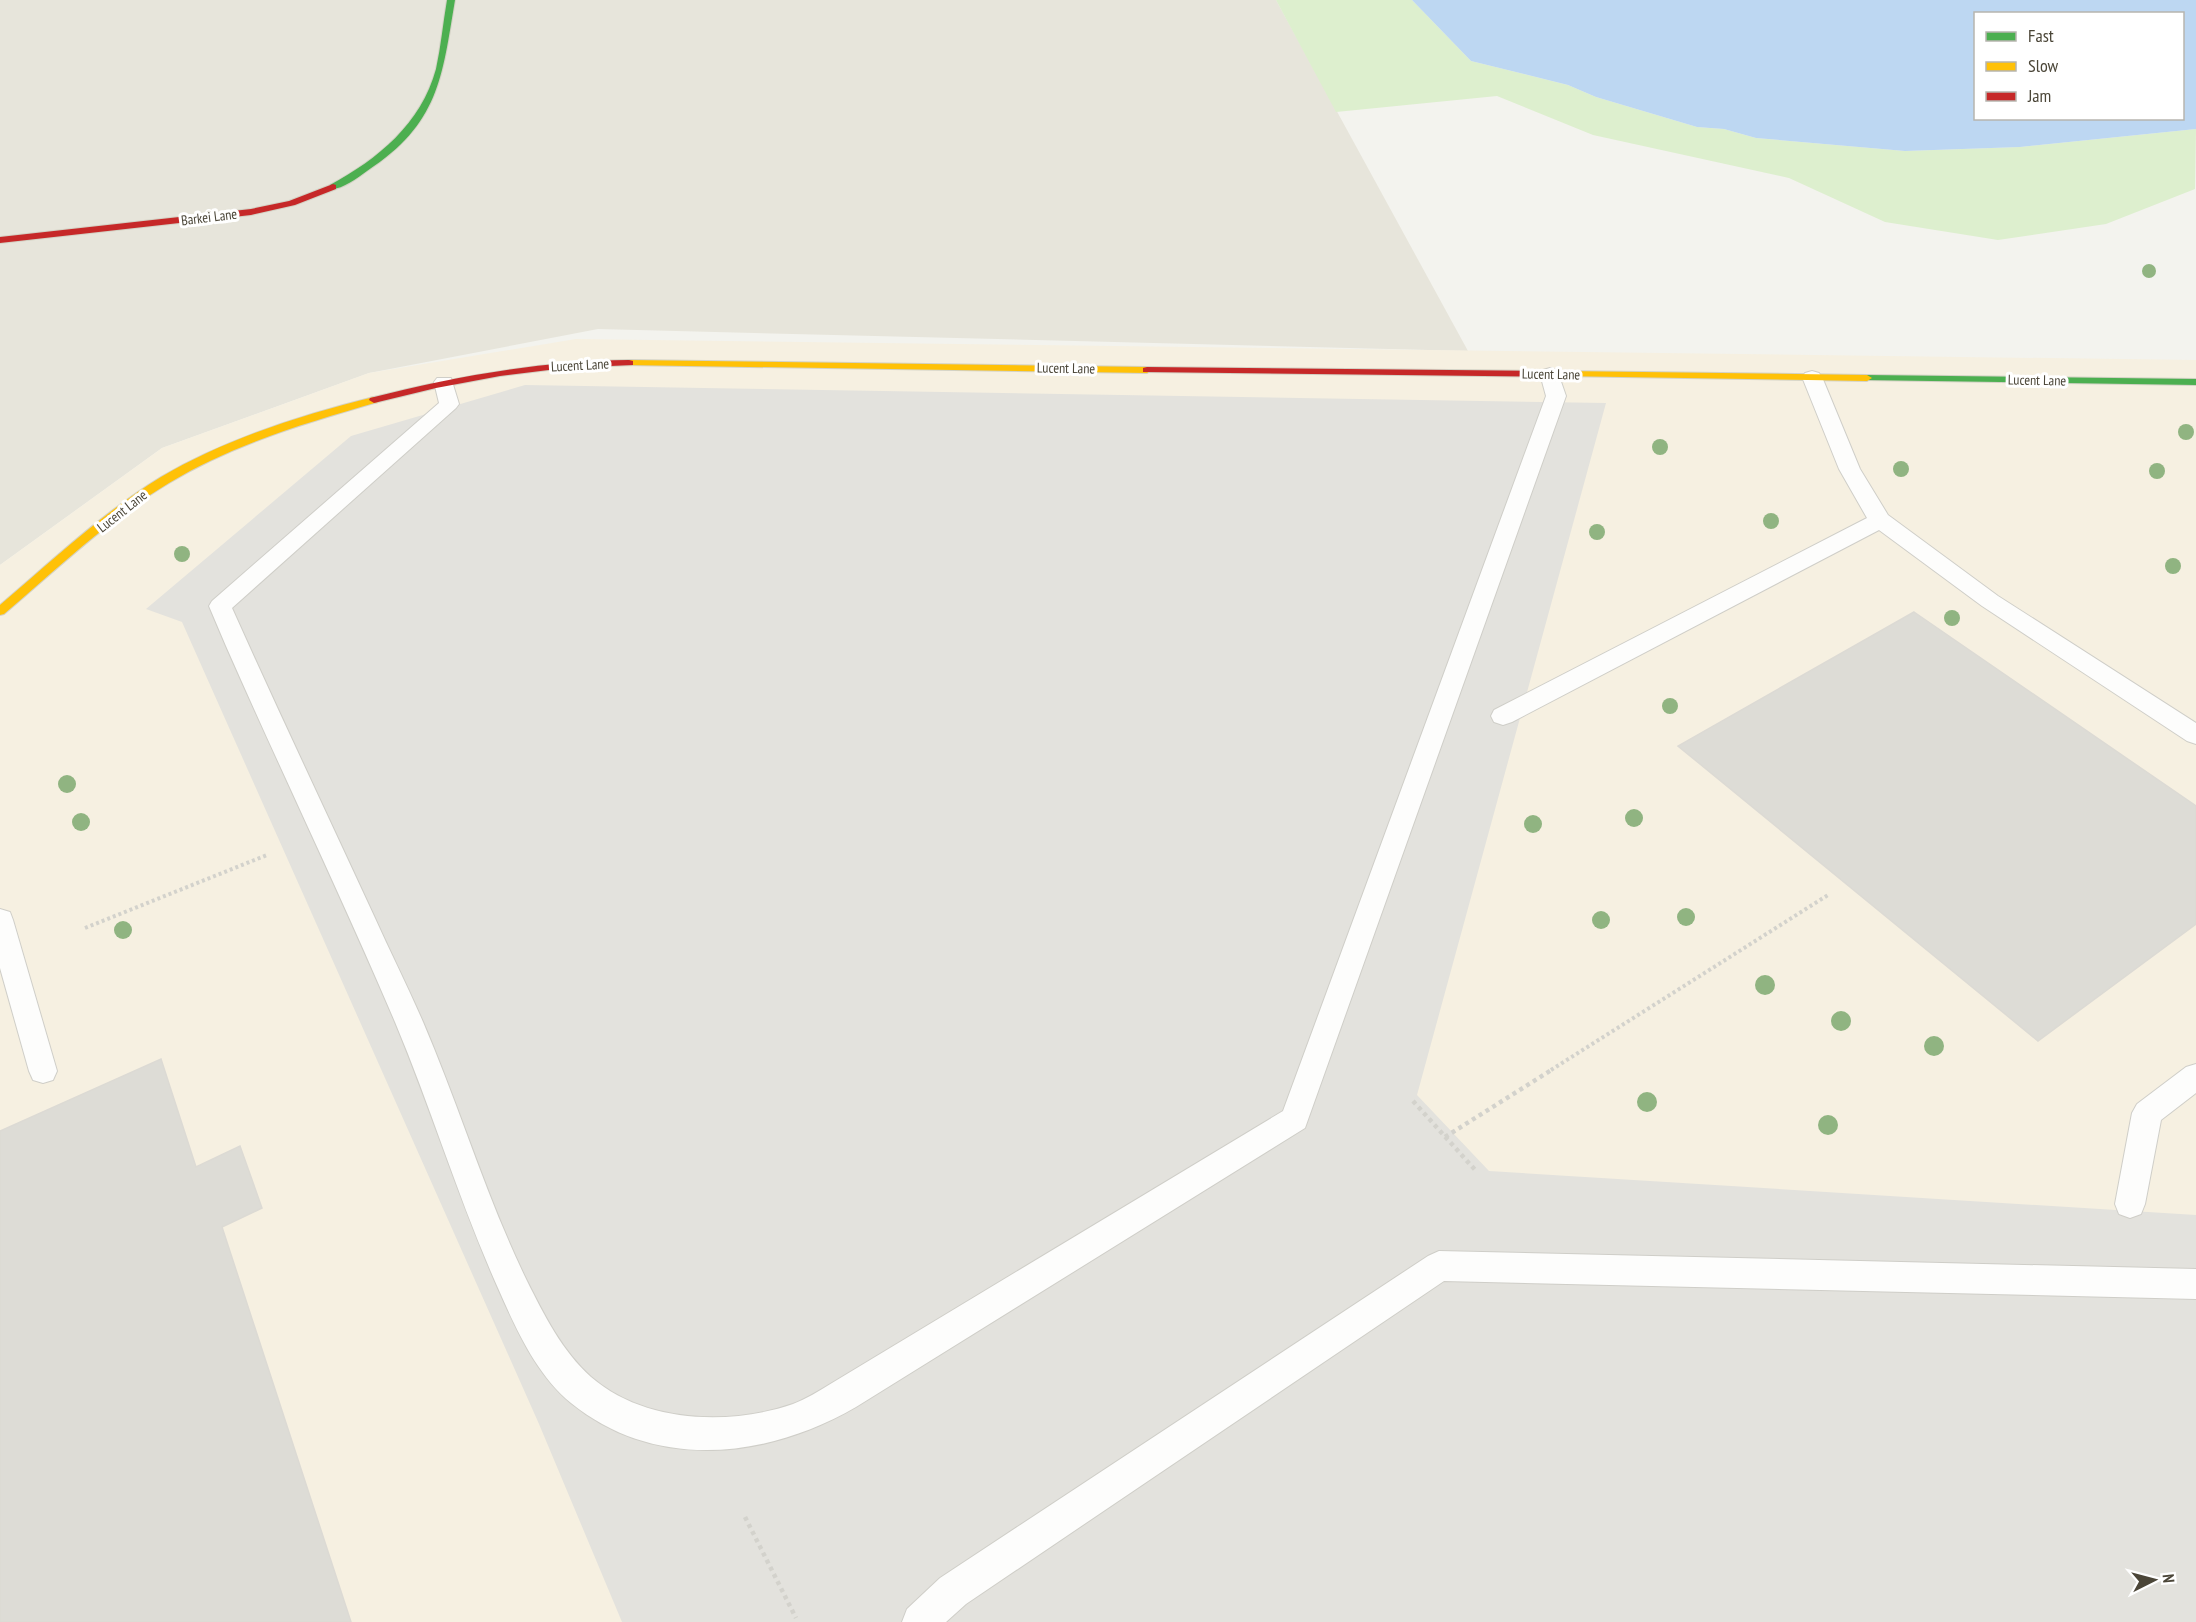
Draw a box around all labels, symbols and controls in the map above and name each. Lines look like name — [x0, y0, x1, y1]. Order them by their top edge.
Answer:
legend — [1974, 12, 2184, 120]
text: Fast — [2028, 24, 2054, 47]
text: Slow — [2028, 54, 2059, 77]
text: Jam — [2027, 84, 2051, 107]
street label: Barkei Lane — [180, 205, 238, 229]
street label: Lucent Lane — [550, 354, 610, 376]
street label: Lucent Lane — [1037, 358, 1096, 378]
street label: Lucent Lane — [1522, 364, 1581, 384]
street label: Lucent Lane — [2008, 370, 2067, 390]
street label: Lucent Lane — [93, 486, 151, 536]
north arrow — [2124, 1550, 2184, 1610]
text: N — [2159, 1573, 2179, 1584]

